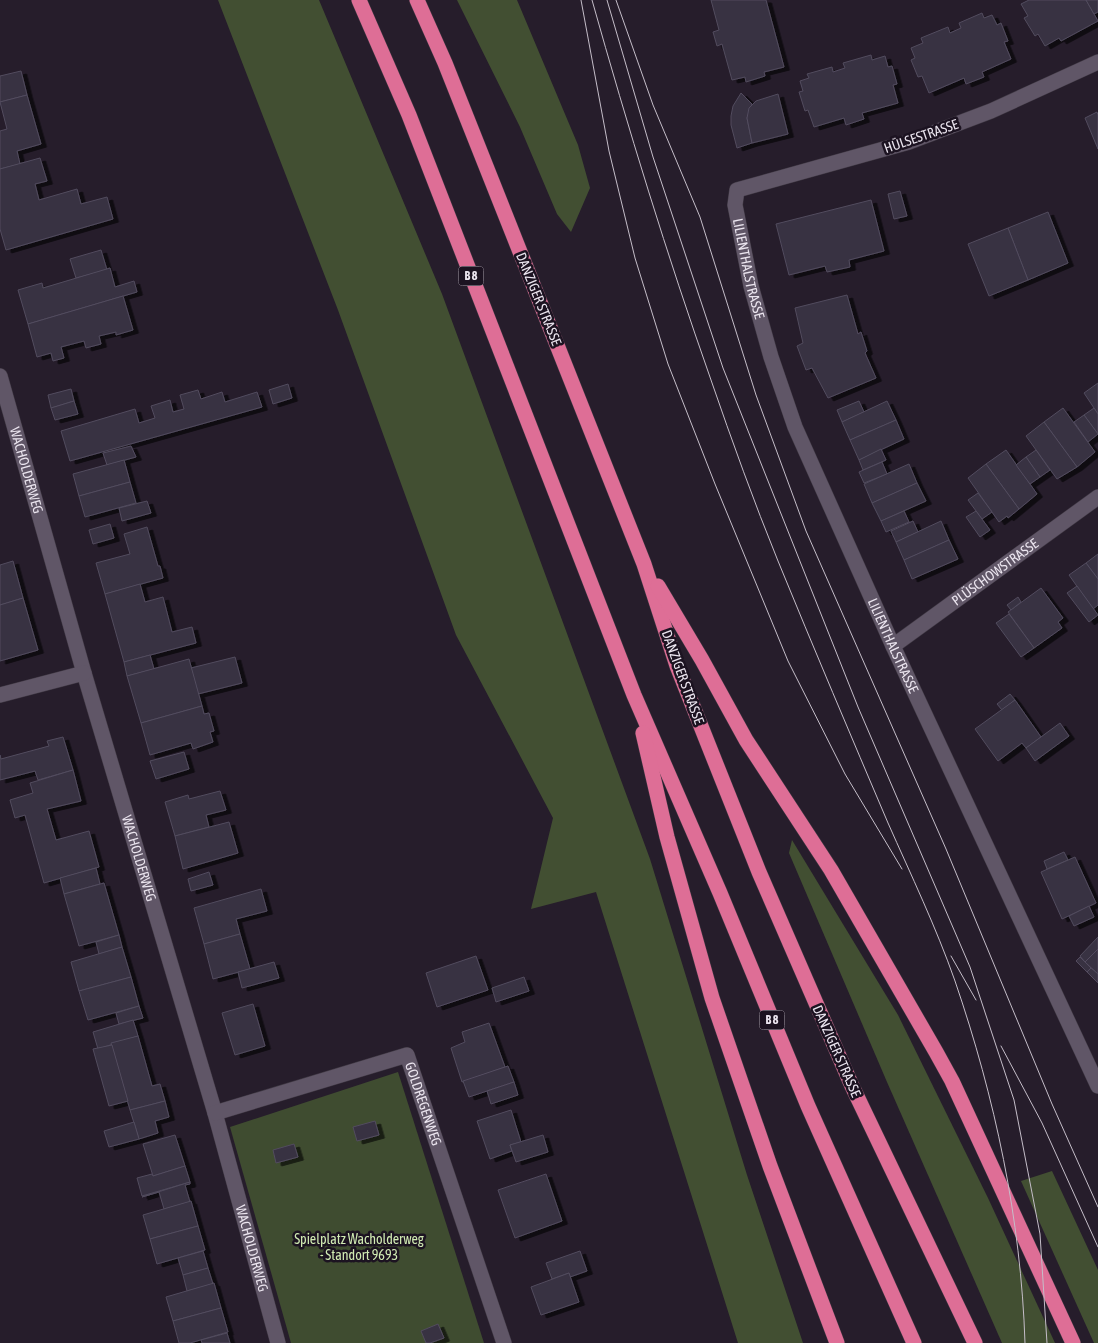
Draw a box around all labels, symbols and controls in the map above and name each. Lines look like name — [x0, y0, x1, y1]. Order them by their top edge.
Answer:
street label: HÜLSESTRASSE — [882, 116, 960, 156]
street label: LILIENTHALSTRASSE — [730, 217, 768, 321]
street label: DANZIGER STRASSE — [513, 250, 565, 348]
road number: B 8 — [458, 266, 484, 286]
street label: WACHOLDERWEG — [7, 425, 46, 515]
street label: PLÜSCHOWSTRASSE — [949, 535, 1041, 609]
street label: LILIENTHALSTRASSE — [865, 596, 922, 696]
street label: DANZIGER STRASSE — [659, 628, 707, 726]
street label: WACHOLDERWEG — [119, 813, 160, 903]
street label: DANZIGER STRASSE — [810, 1003, 864, 1099]
road number: B 8 — [760, 1010, 784, 1030]
street label: GOLDREGENWEG — [402, 1060, 445, 1148]
street label: WACHOLDERWEG — [233, 1203, 272, 1293]
park label: Spielplatz Wacholderweg - Standort 9693 — [294, 1231, 424, 1263]

